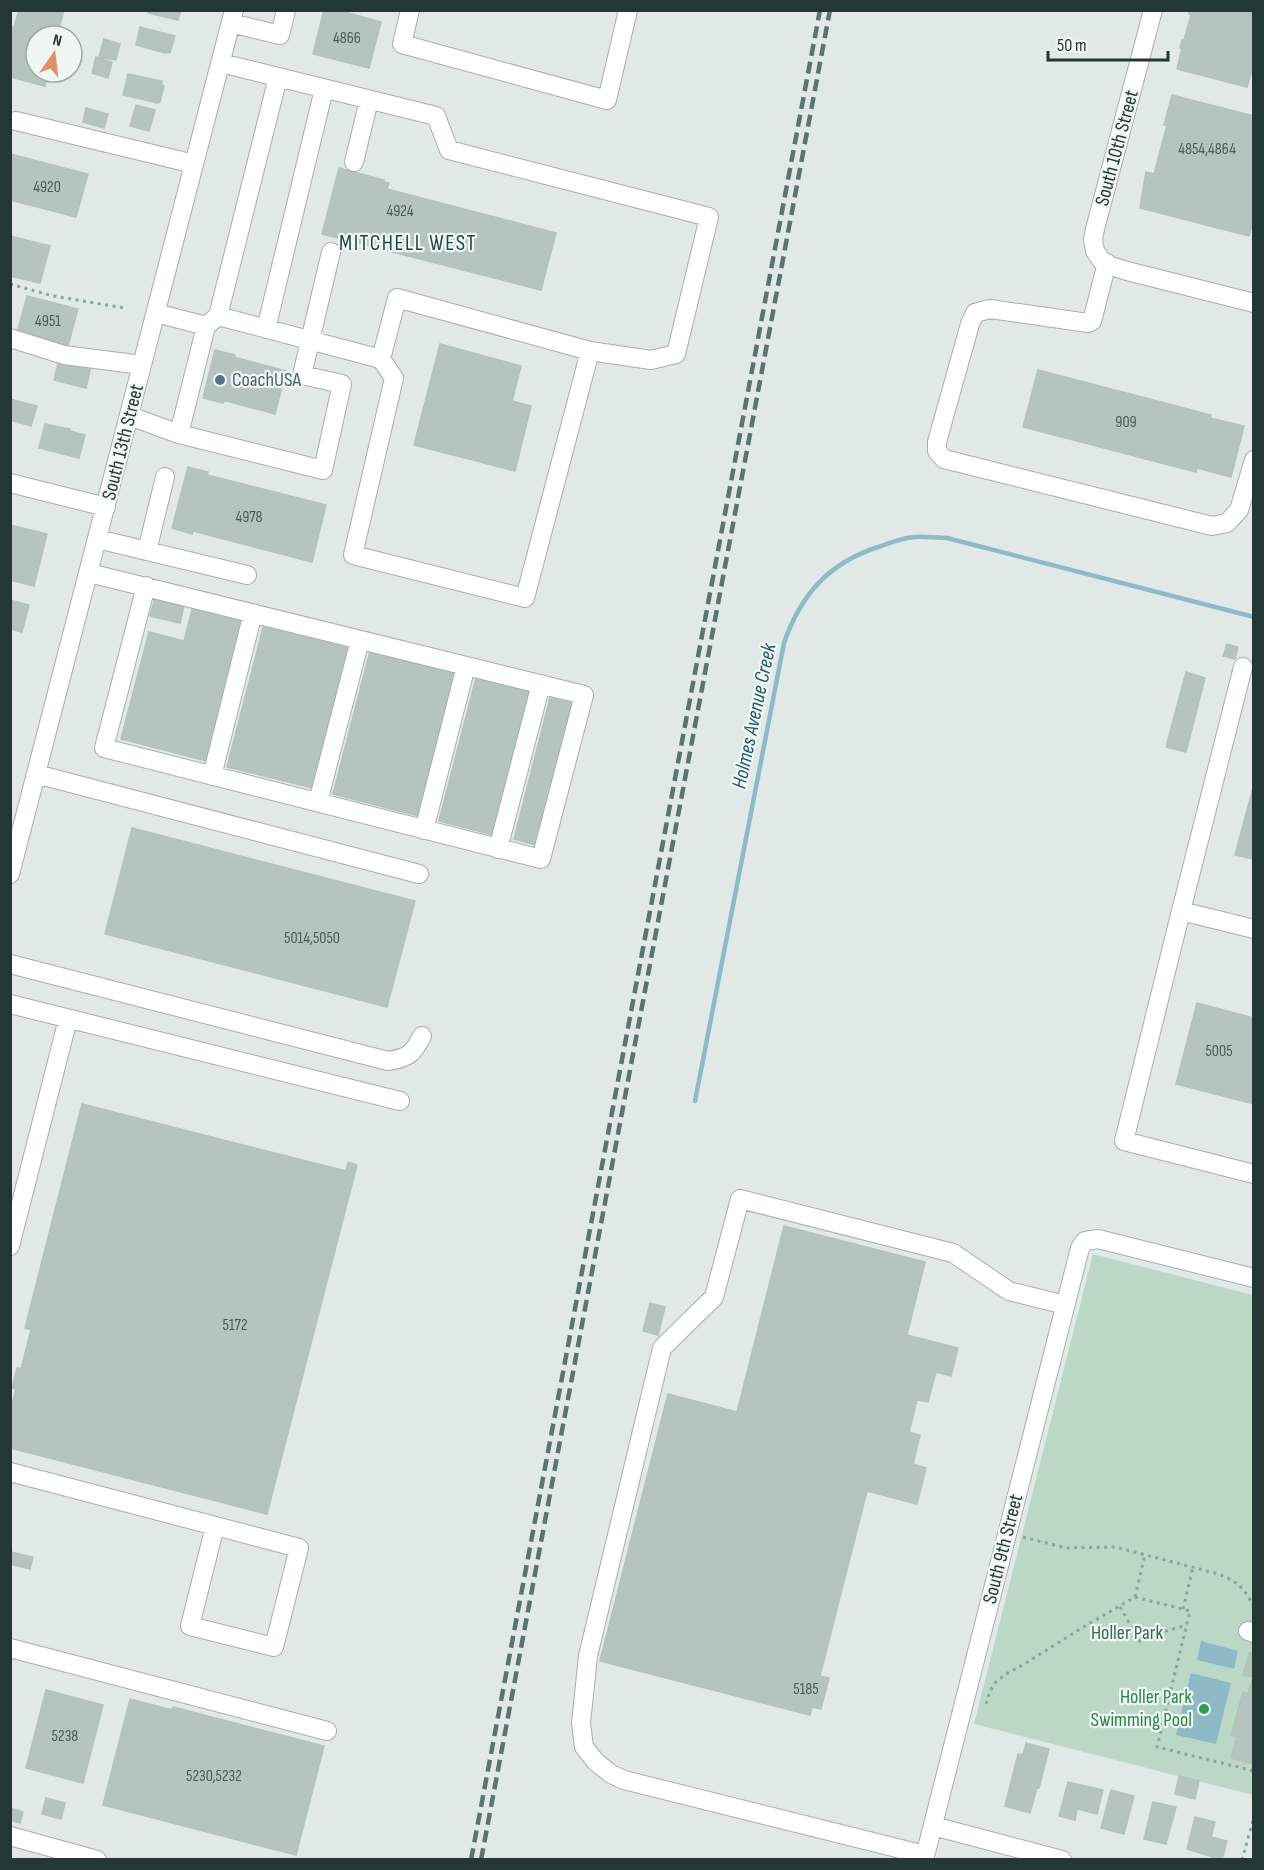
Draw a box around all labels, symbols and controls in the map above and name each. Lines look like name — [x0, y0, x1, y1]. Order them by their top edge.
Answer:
north arrow — [24, 24, 84, 84]
scale bar — [1048, 24, 1168, 62]
house number: 4866 — [333, 29, 361, 48]
text: N — [51, 31, 64, 51]
text: 50 m — [1057, 35, 1087, 56]
street label: South 10th Street — [1090, 87, 1144, 209]
house number: 4854,4864 — [1178, 140, 1236, 159]
house number: 4920 — [33, 178, 61, 197]
house number: 4924 — [386, 202, 414, 221]
district label: MITCHELL WEST — [339, 230, 477, 257]
house number: 4951 — [35, 312, 61, 331]
place label: CoachUSA — [232, 368, 302, 392]
marker: CoachUSA — [213, 373, 227, 387]
street label: South 13th Street — [97, 382, 149, 502]
house number: 909 — [1115, 413, 1137, 432]
house number: 4978 — [235, 508, 263, 527]
water label: Holmes Avenue Creek — [726, 640, 782, 791]
house number: 5014,5050 — [284, 929, 340, 948]
house number: 5005 — [1205, 1042, 1233, 1061]
house number: 5172 — [223, 1316, 247, 1335]
street label: South 9th Street — [978, 1492, 1028, 1606]
park label: Holler Park — [1091, 1621, 1163, 1645]
house number: 5185 — [793, 1680, 819, 1699]
place label: Holler Park Swimming Pool — [1091, 1685, 1192, 1732]
marker: Holler Park Swimming Pool — [1197, 1702, 1211, 1716]
house number: 5238 — [52, 1727, 78, 1746]
house number: 5230,5232 — [186, 1767, 242, 1786]

